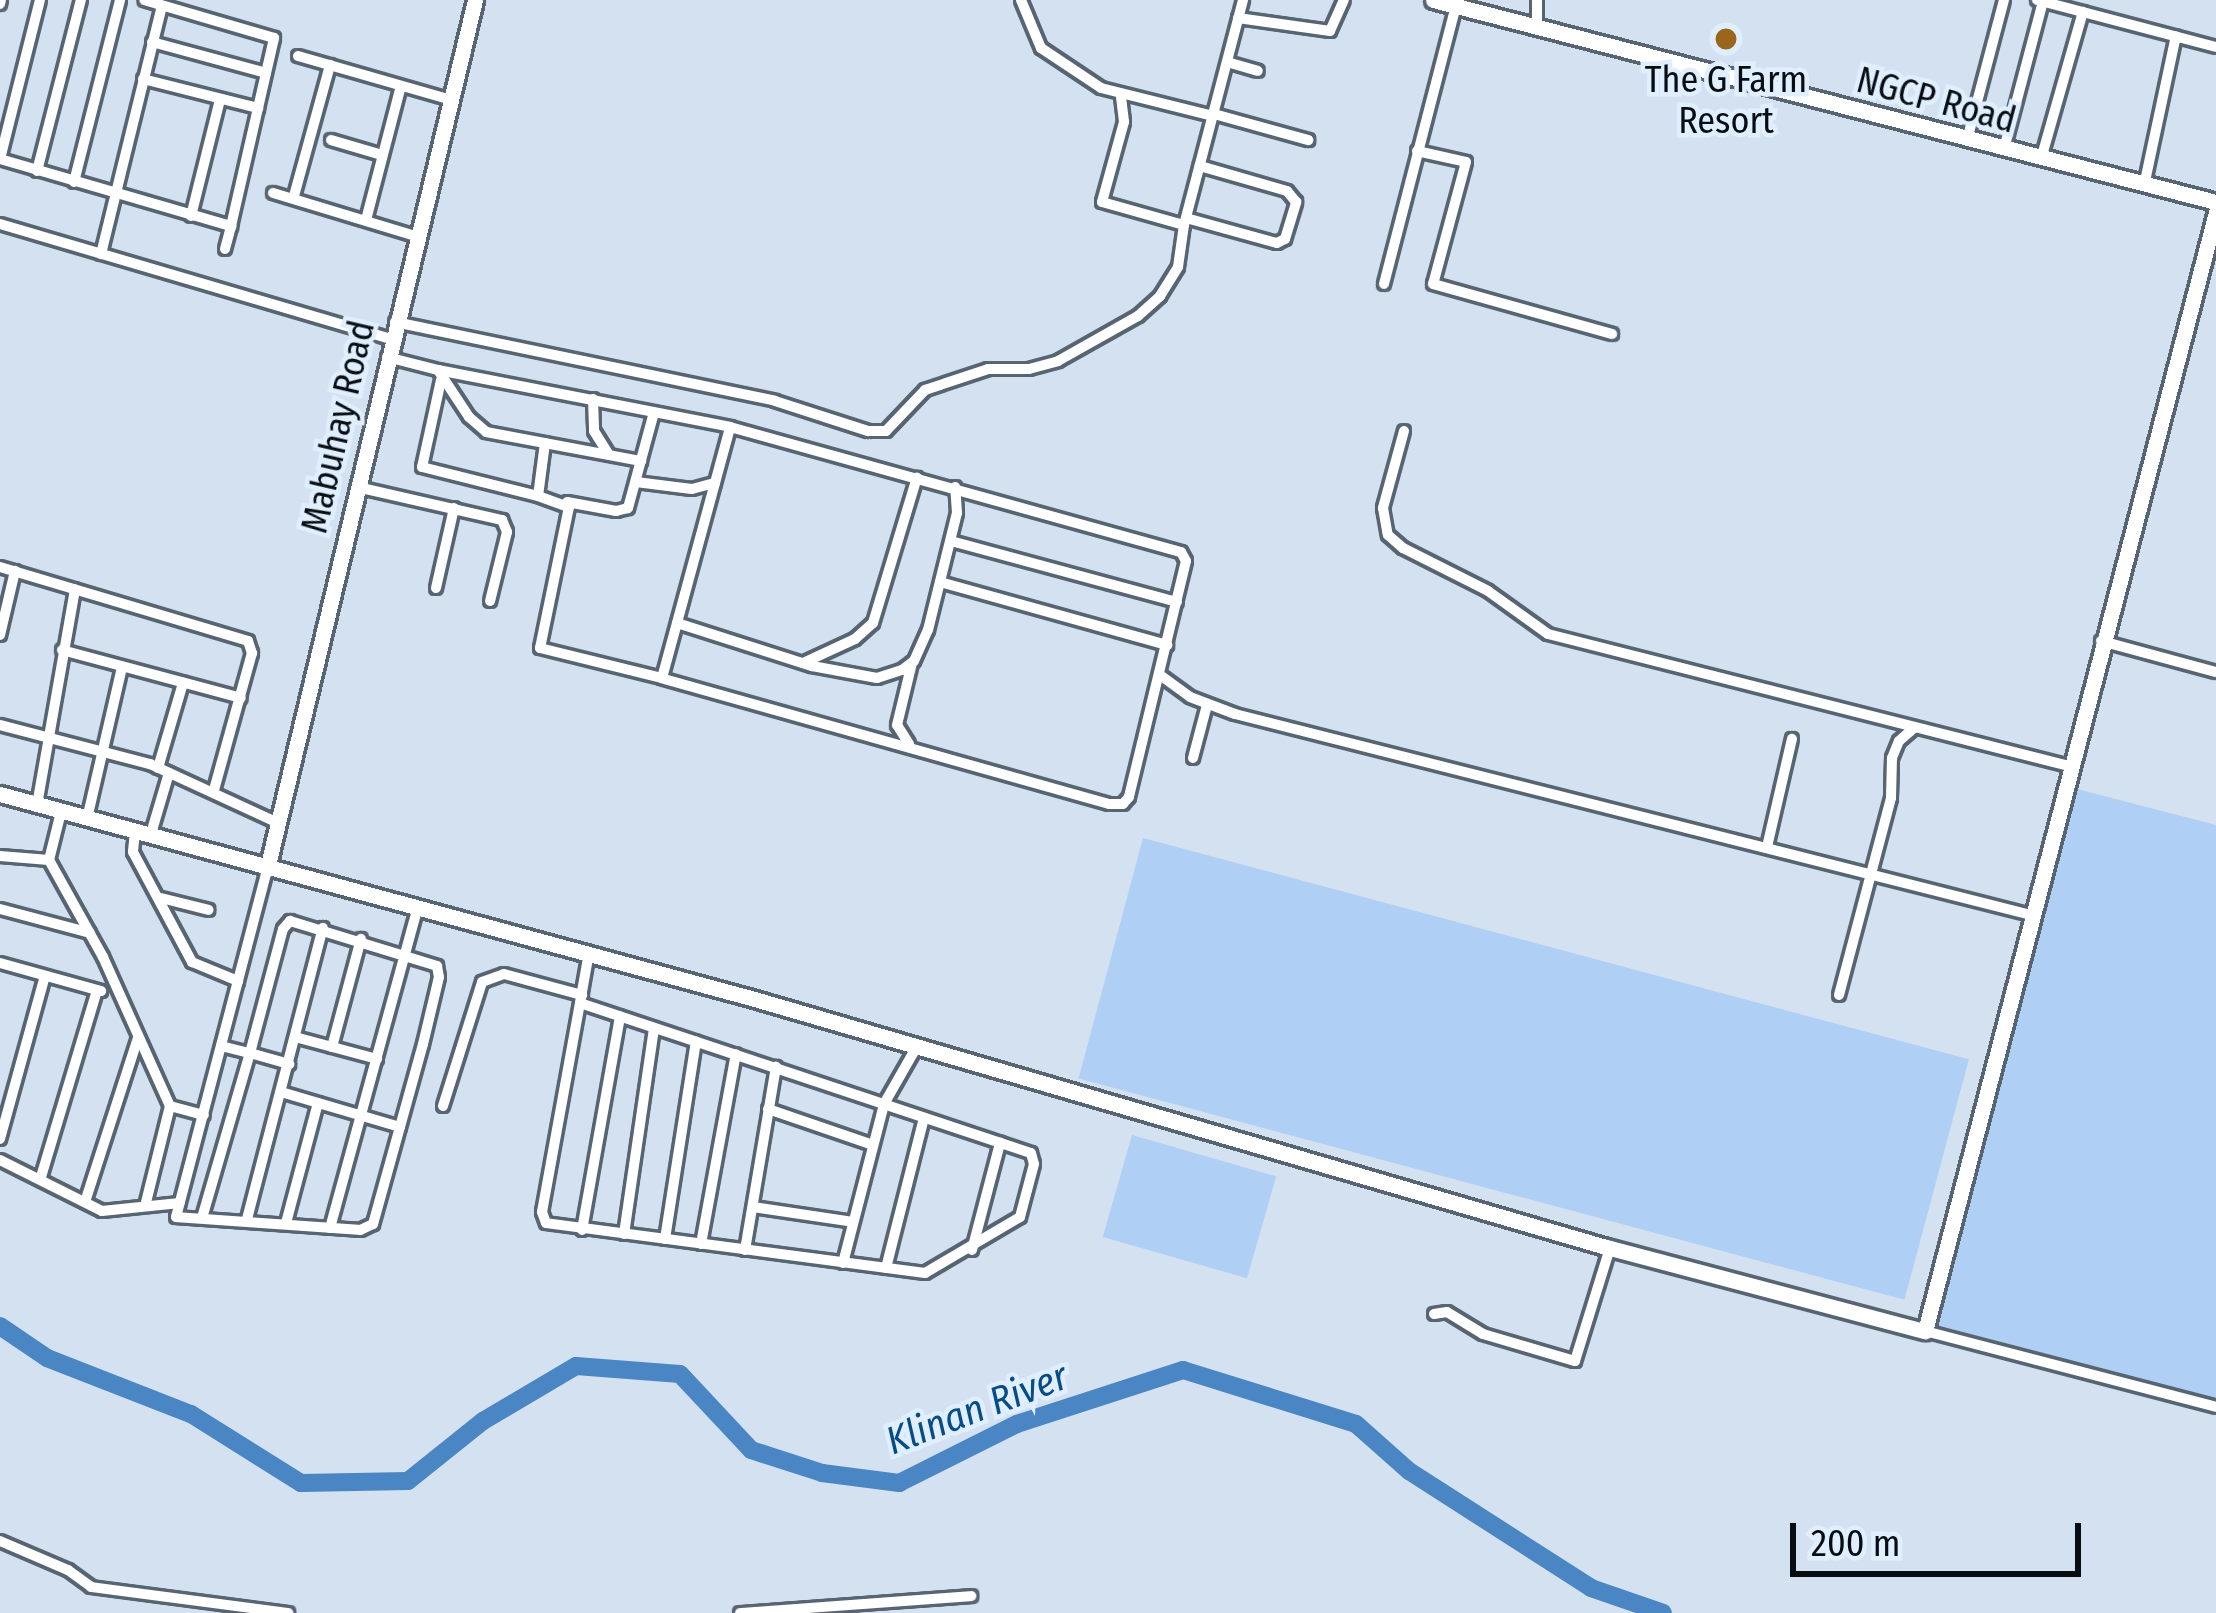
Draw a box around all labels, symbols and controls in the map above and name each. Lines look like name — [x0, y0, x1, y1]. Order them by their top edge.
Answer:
marker: The G Farm Resort — [1713, 26, 1739, 52]
place label: The G Farm Resort — [1645, 58, 1807, 143]
street label: NGCP Road — [1852, 59, 2020, 143]
street label: Mabuhay Road — [294, 317, 384, 537]
water label: Klinan River — [880, 1353, 1074, 1465]
scale bar — [1796, 1499, 2087, 1573]
text: 200 m — [1811, 1522, 1901, 1566]

